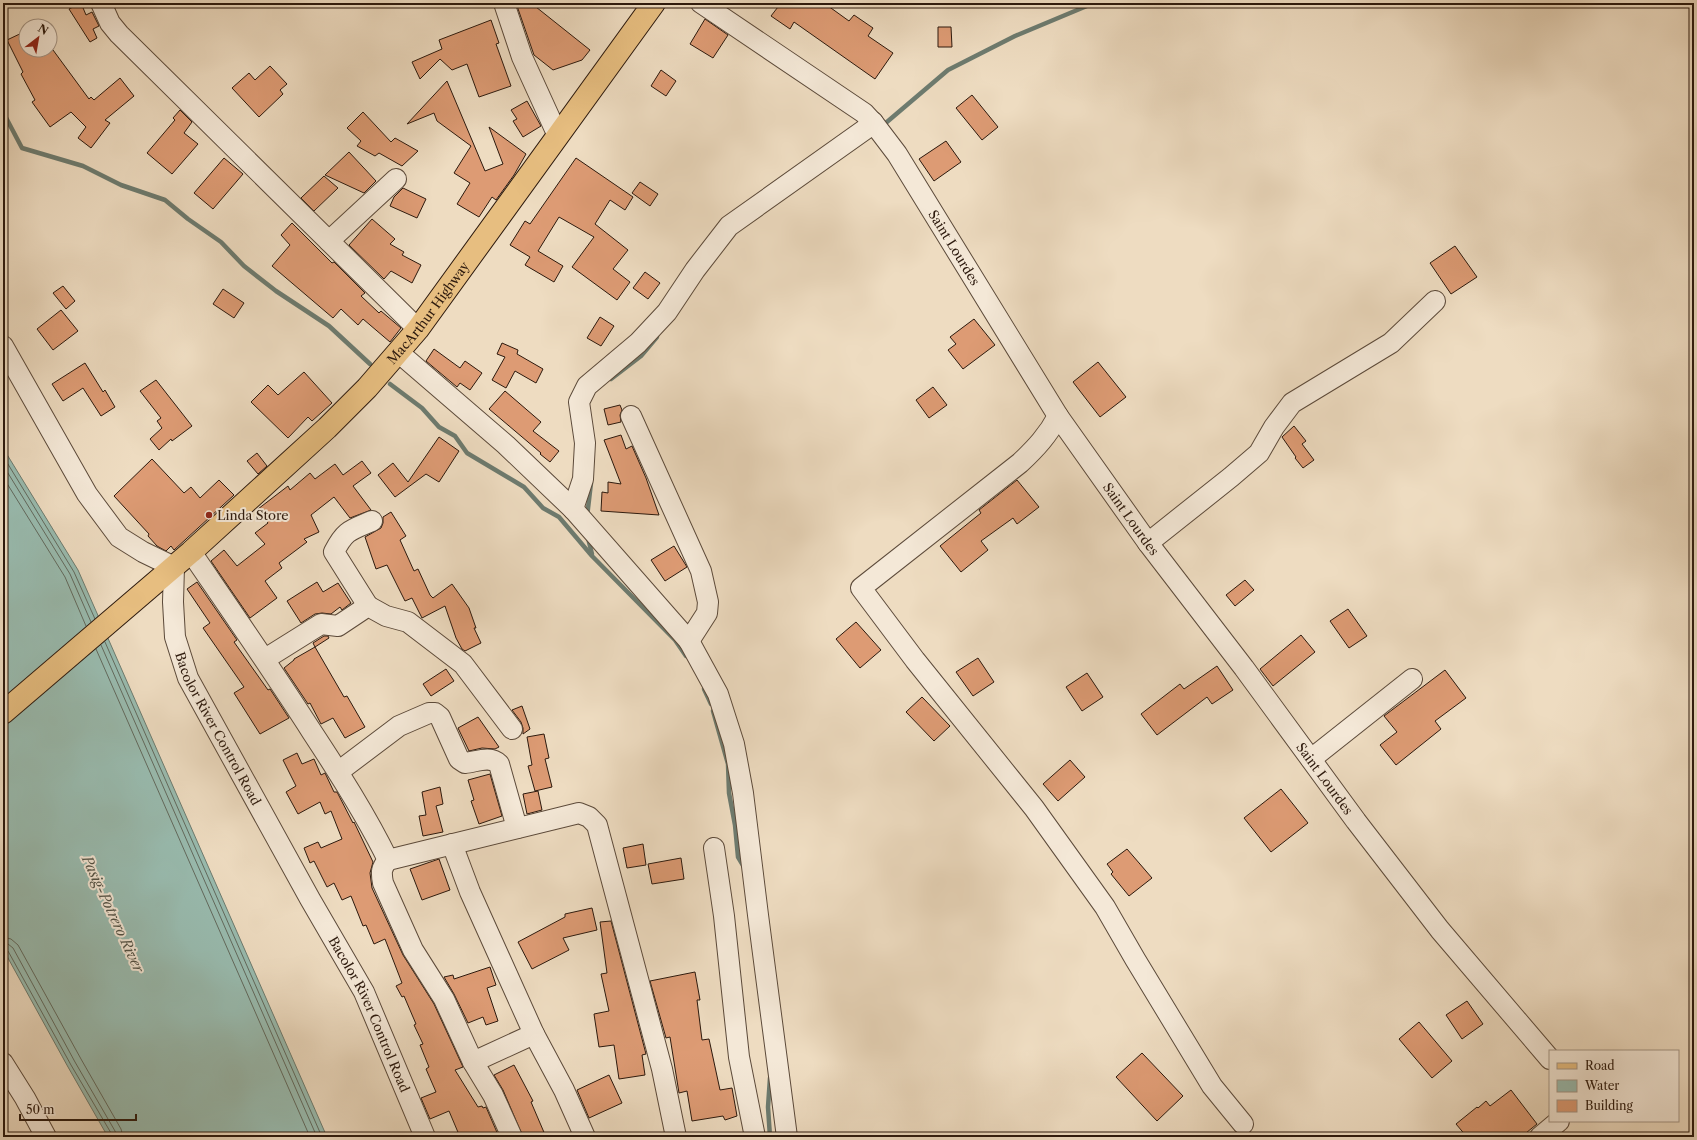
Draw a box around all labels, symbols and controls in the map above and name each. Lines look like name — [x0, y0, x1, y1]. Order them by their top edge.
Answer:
north arrow — [18, 18, 58, 58]
text: N — [35, 21, 51, 38]
street label: Saint Lourdes — [925, 207, 984, 288]
street label: MacArthur Highway — [383, 258, 473, 367]
street label: Saint Lourdes — [1100, 479, 1163, 559]
place label: Linda Store — [217, 507, 289, 523]
marker: Linda Store — [204, 510, 214, 520]
street label: Bacolor River Control Road — [172, 650, 265, 808]
street label: Saint Lourdes — [1293, 739, 1357, 818]
water label: Pasig-Potrero River — [78, 852, 149, 977]
street label: Bacolor River Control Road — [325, 933, 413, 1095]
legend — [1549, 1050, 1679, 1122]
text: Road — [1585, 1058, 1615, 1073]
text: Water — [1584, 1078, 1619, 1093]
scale bar — [20, 1096, 136, 1122]
text: Building — [1585, 1098, 1633, 1113]
text: 50 m — [26, 1102, 55, 1117]

